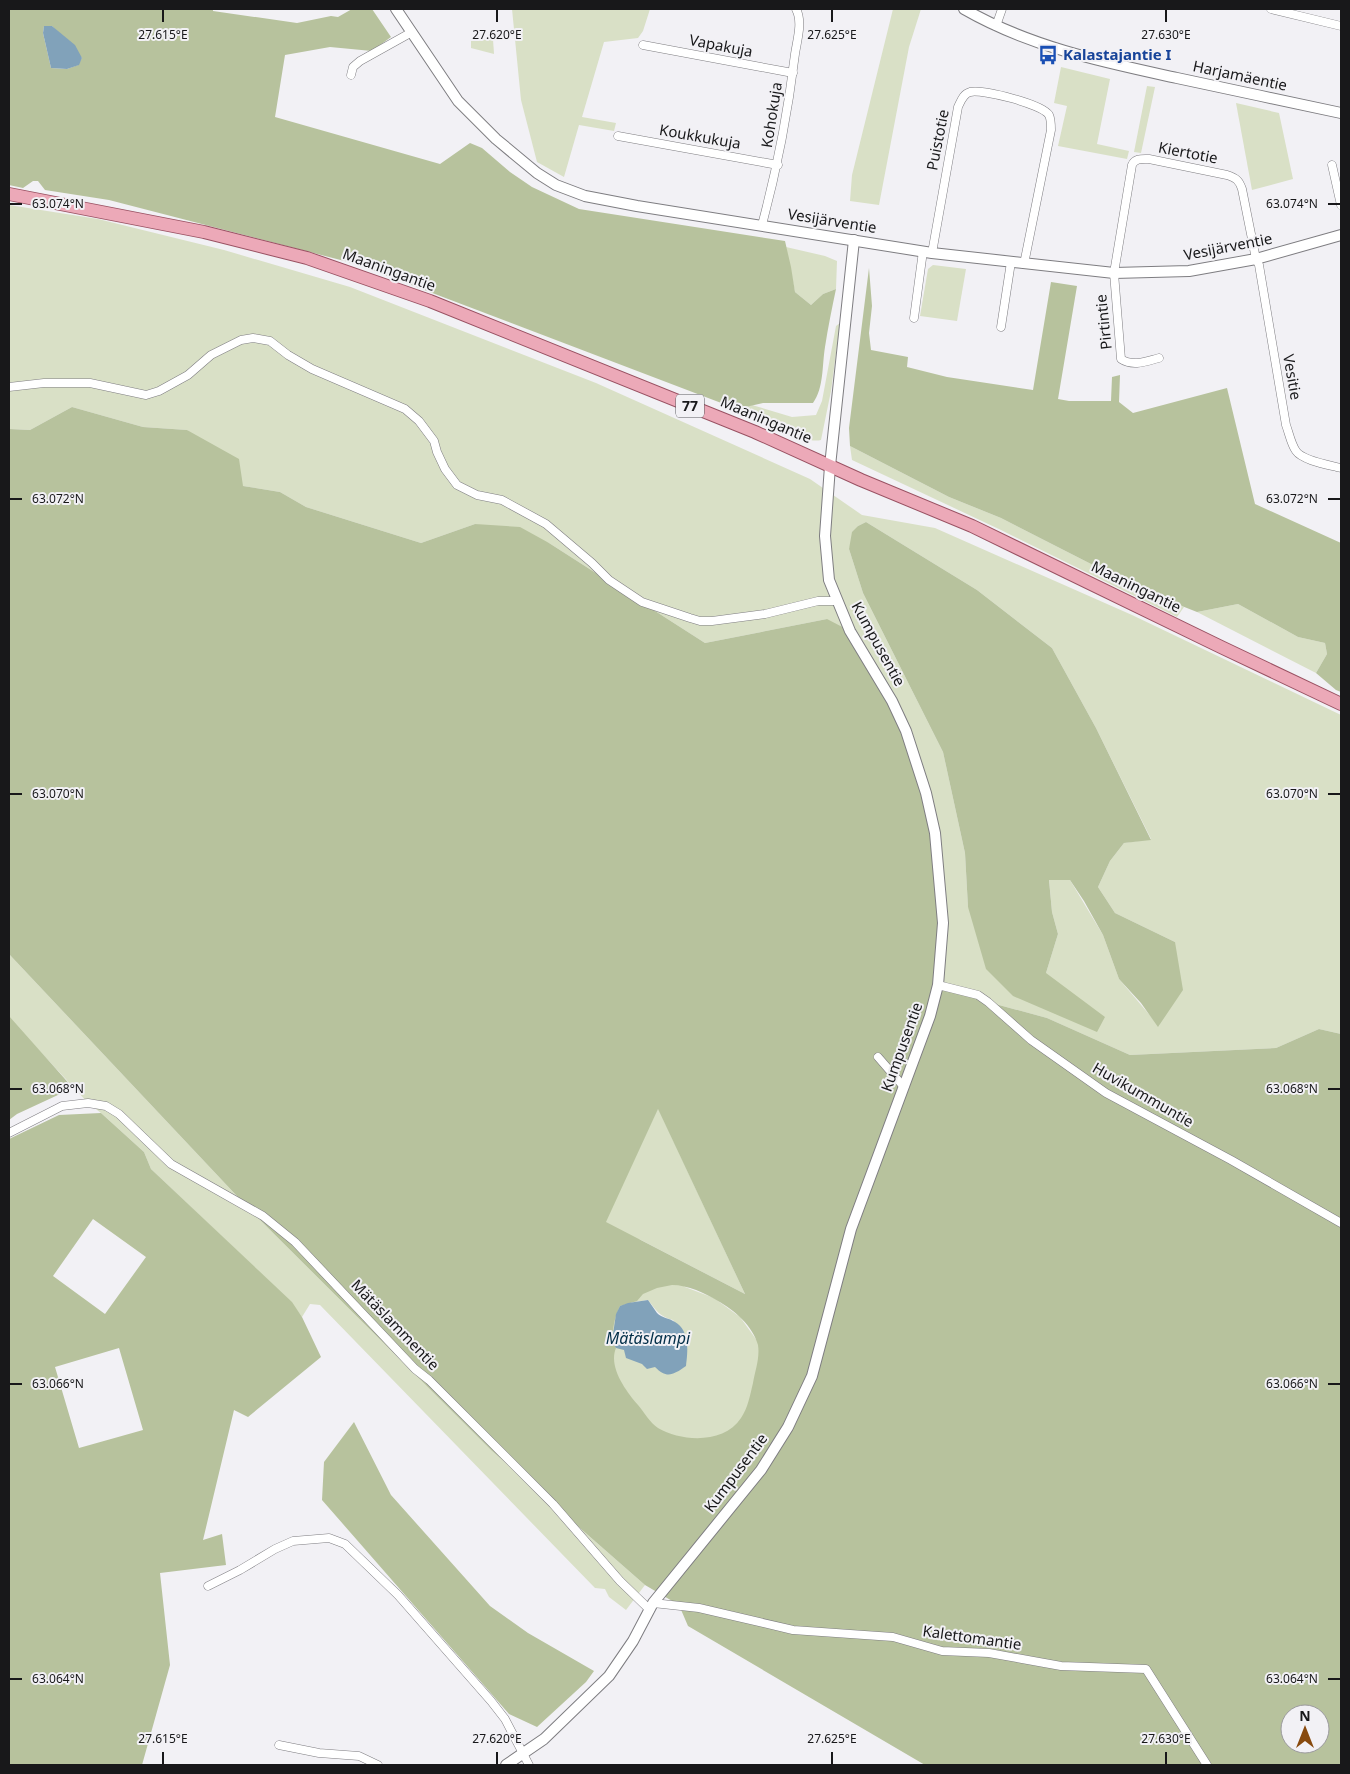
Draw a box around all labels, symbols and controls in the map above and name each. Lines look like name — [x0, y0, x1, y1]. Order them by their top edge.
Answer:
text: 27.615°E — [138, 26, 188, 43]
text: 27.620°E — [472, 26, 522, 43]
text: 27.625°E — [807, 26, 857, 43]
text: 27.630°E — [1141, 26, 1191, 43]
street label: Vapakuja — [688, 29, 755, 61]
bus stop icon: Kalastajantie I — [1037, 44, 1059, 66]
place label: Kalastajantie I — [1063, 44, 1171, 64]
street label: Harjamäentie — [1191, 55, 1289, 95]
street label: Kohokuja — [756, 81, 786, 149]
street label: Puistotie — [921, 108, 953, 172]
street label: Koukkukuja — [658, 119, 743, 153]
street label: Kiertotie — [1157, 136, 1220, 168]
text: 63.074°N — [32, 195, 84, 212]
text: 63.074°N — [1266, 195, 1318, 212]
street label: Vesijärventie — [786, 203, 878, 237]
street label: Vesijärventie — [1182, 228, 1274, 264]
street label: Maaningantie — [340, 243, 439, 295]
street label: Pirtintie — [1090, 293, 1116, 351]
street label: Vesitie — [1279, 352, 1307, 401]
street label: Maaningantie — [718, 391, 815, 447]
road number: 77 — [676, 394, 704, 418]
text: 63.072°N — [32, 490, 84, 507]
text: 63.072°N — [1266, 490, 1318, 507]
street label: Maaningantie — [1088, 556, 1185, 616]
street label: Kumpusentie — [847, 598, 910, 689]
text: 63.070°N — [32, 785, 84, 802]
text: 63.070°N — [1266, 785, 1318, 802]
street label: Kumpusentie — [876, 999, 926, 1094]
street label: Huvikummuntie — [1089, 1057, 1198, 1131]
text: 63.068°N — [32, 1080, 84, 1097]
text: 63.068°N — [1266, 1080, 1318, 1097]
street label: Mätäslammentie — [347, 1275, 444, 1374]
water label: Mätäslampi — [606, 1327, 691, 1349]
text: 63.066°N — [32, 1375, 84, 1392]
text: 63.066°N — [1266, 1375, 1318, 1392]
street label: Kumpusentie — [699, 1429, 771, 1516]
street label: Kalettomantie — [922, 1620, 1023, 1654]
text: 63.064°N — [32, 1670, 84, 1687]
text: 63.064°N — [1266, 1670, 1318, 1687]
north arrow — [1280, 1704, 1330, 1754]
text: N — [1299, 1706, 1311, 1725]
text: 27.615°E — [138, 1730, 188, 1747]
text: 27.620°E — [472, 1730, 522, 1747]
text: 27.625°E — [807, 1730, 857, 1747]
text: 27.630°E — [1141, 1730, 1191, 1747]

